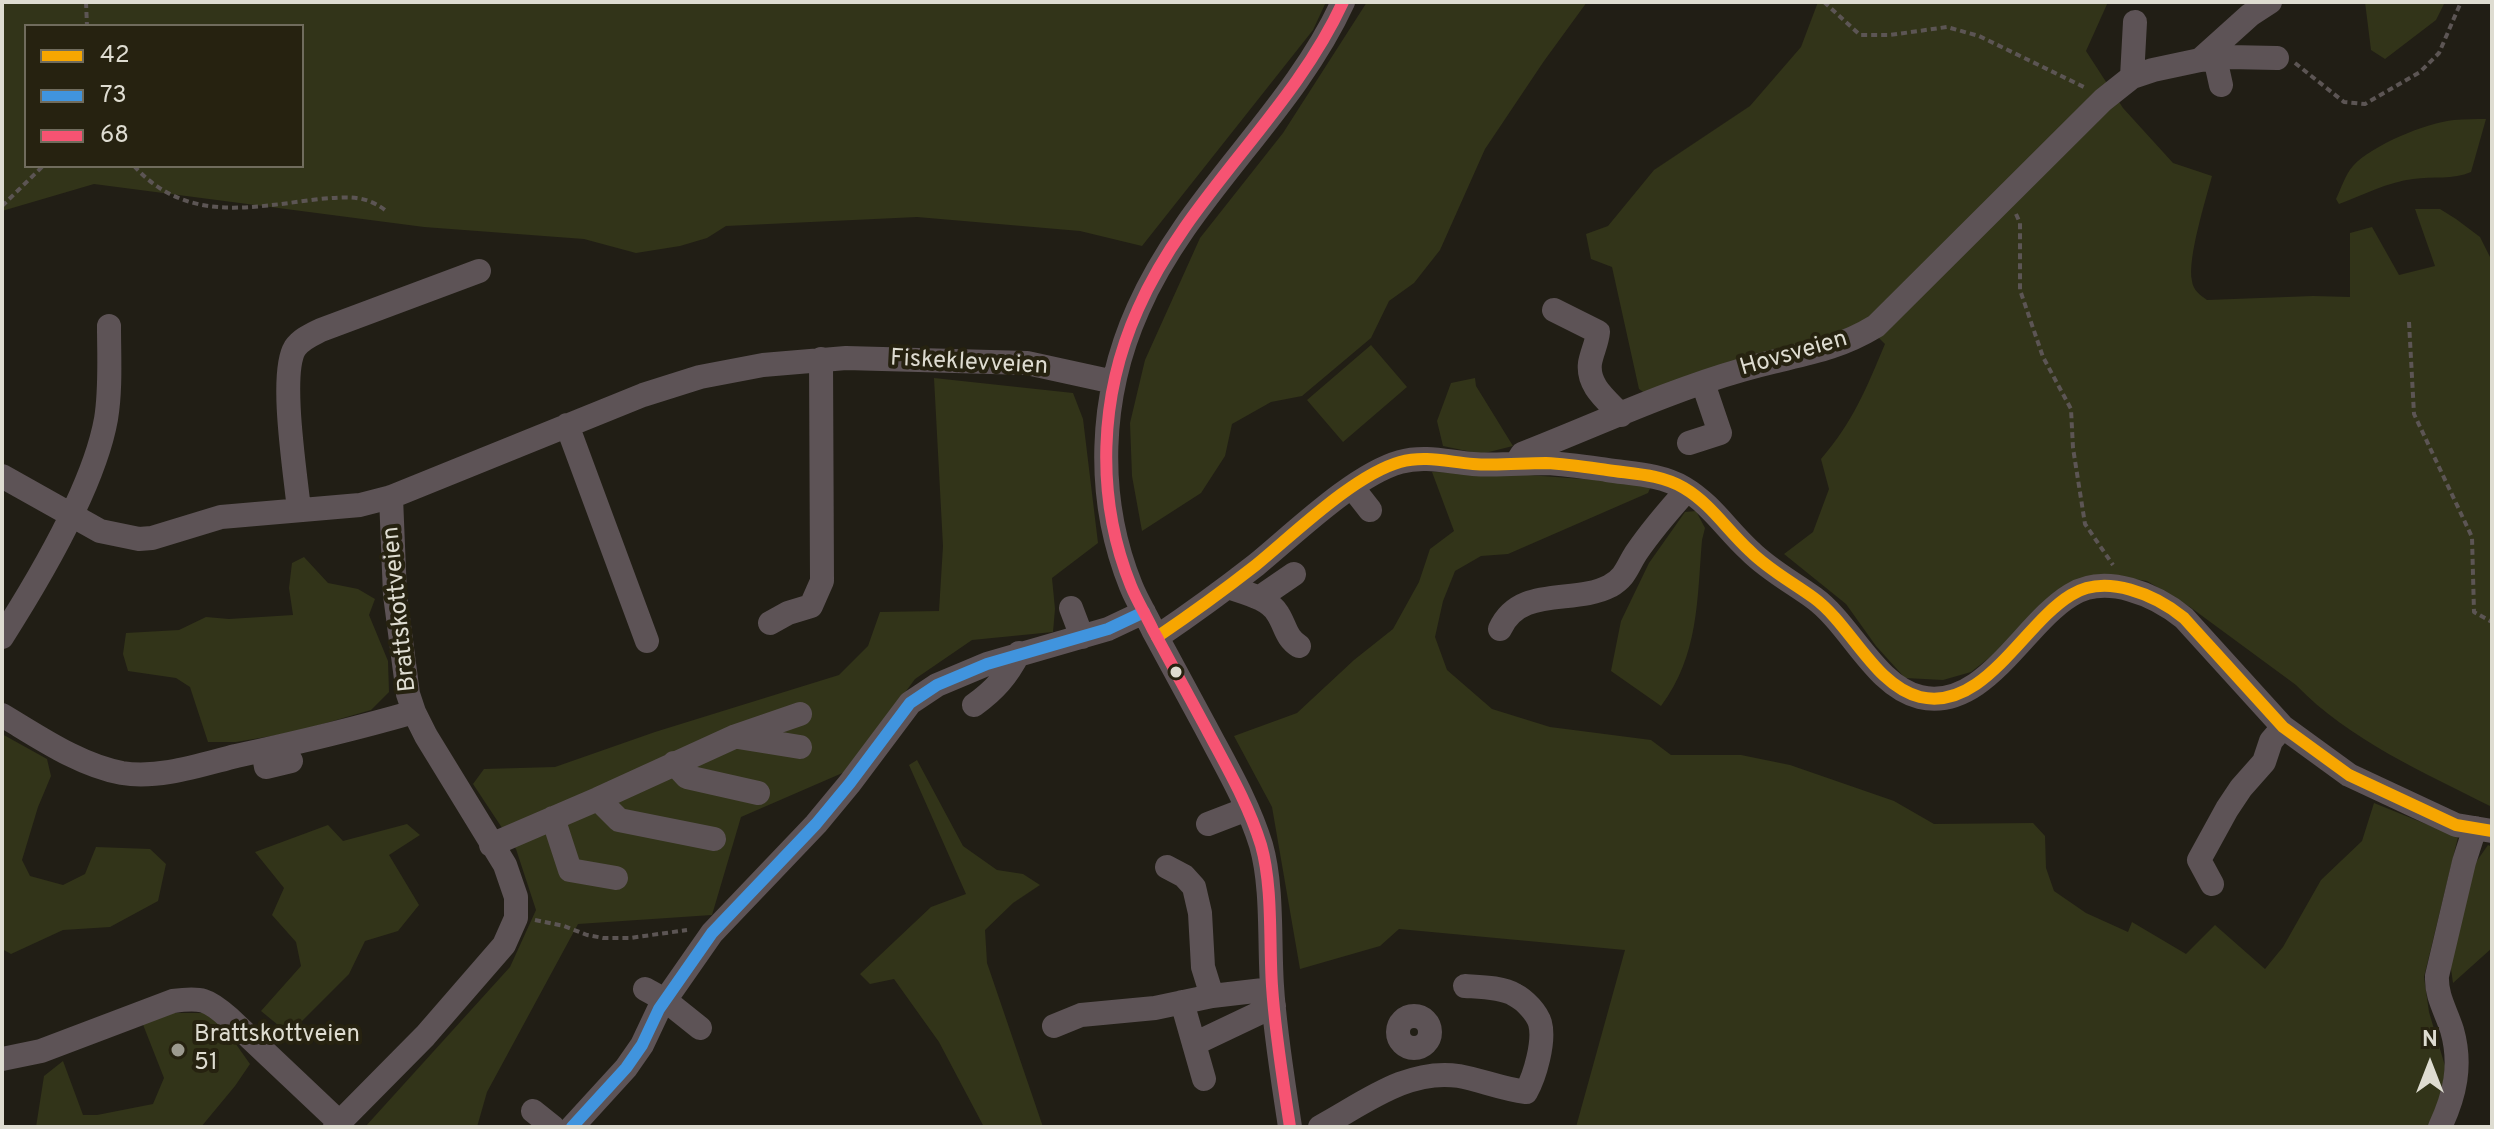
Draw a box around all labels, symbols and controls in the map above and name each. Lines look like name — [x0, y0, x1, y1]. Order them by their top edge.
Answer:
legend — [24, 24, 304, 168]
text: 42 — [100, 41, 130, 71]
text: 73 — [100, 81, 127, 111]
text: 68 — [100, 121, 129, 151]
street label: Hovsveien — [1737, 326, 1851, 384]
street label: Fiskeklevveien — [889, 345, 1049, 383]
street label: Brattskottveien — [378, 525, 424, 693]
unlabelled marker — [1168, 664, 1184, 680]
place label: Brattskottveien 51 — [194, 1022, 360, 1078]
north arrow — [2390, 1025, 2470, 1105]
text: N — [2422, 1027, 2438, 1054]
marker: Brattskottveien 51 — [169, 1041, 187, 1059]

